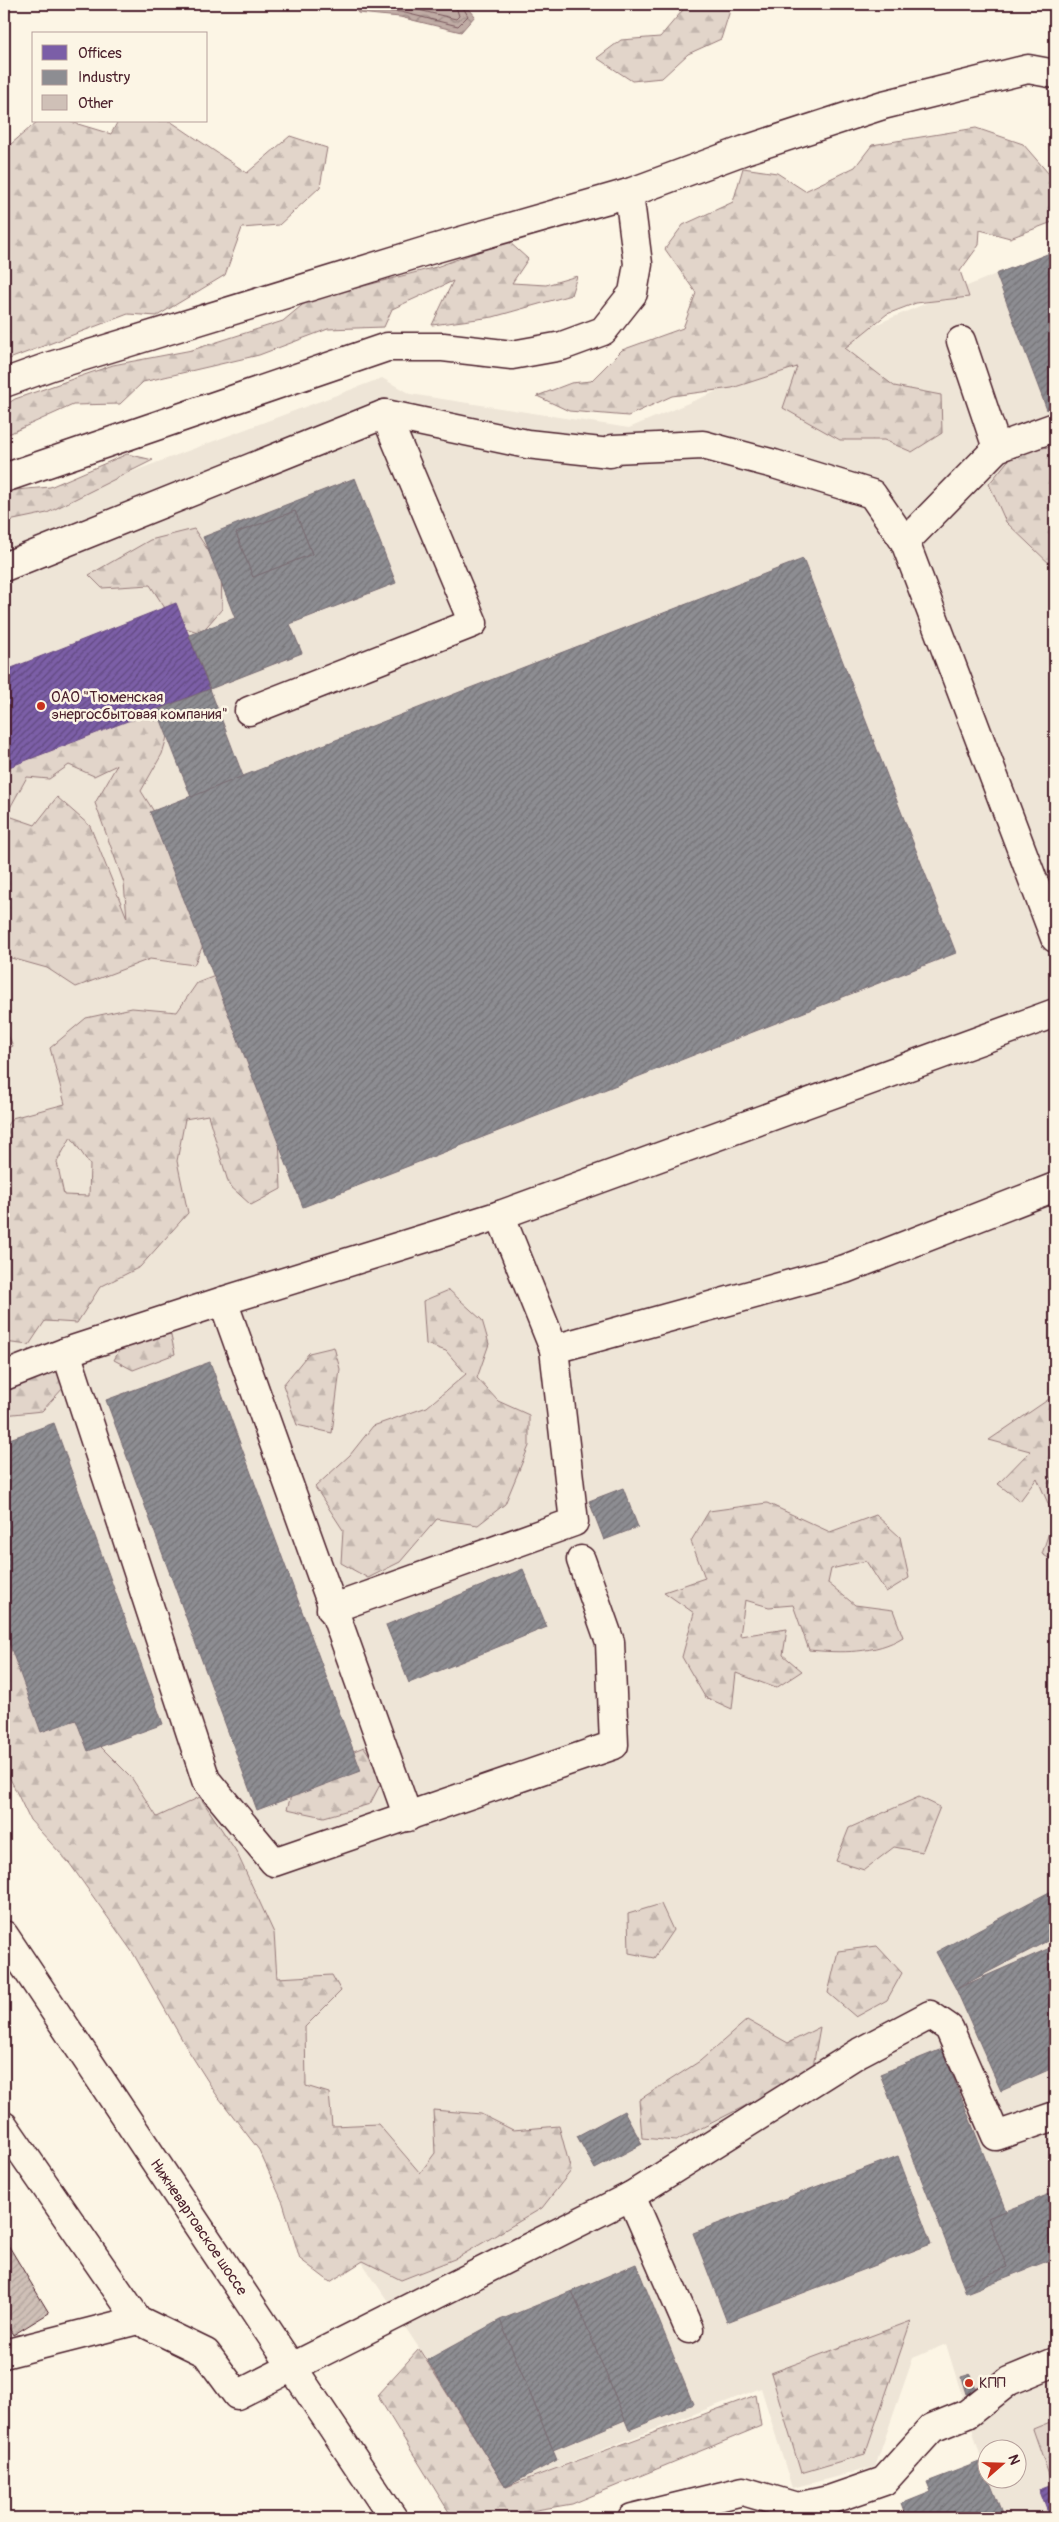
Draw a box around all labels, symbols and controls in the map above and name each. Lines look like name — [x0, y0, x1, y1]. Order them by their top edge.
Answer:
legend — [32, 32, 208, 122]
text: Offices — [78, 44, 122, 63]
text: Industry — [78, 68, 131, 87]
text: Other — [78, 94, 114, 113]
place label: ОАО "Тюменская энергосбытовая компания" — [51, 688, 228, 724]
marker: ОАО "Тюменская энергосбытовая компания" — [35, 700, 47, 712]
street label: Нижневартовское шоссе — [146, 2155, 252, 2300]
place label: КПП — [979, 2374, 1006, 2393]
marker: КПП — [963, 2377, 975, 2389]
north arrow — [976, 2440, 1026, 2490]
text: N — [1004, 2452, 1023, 2467]

